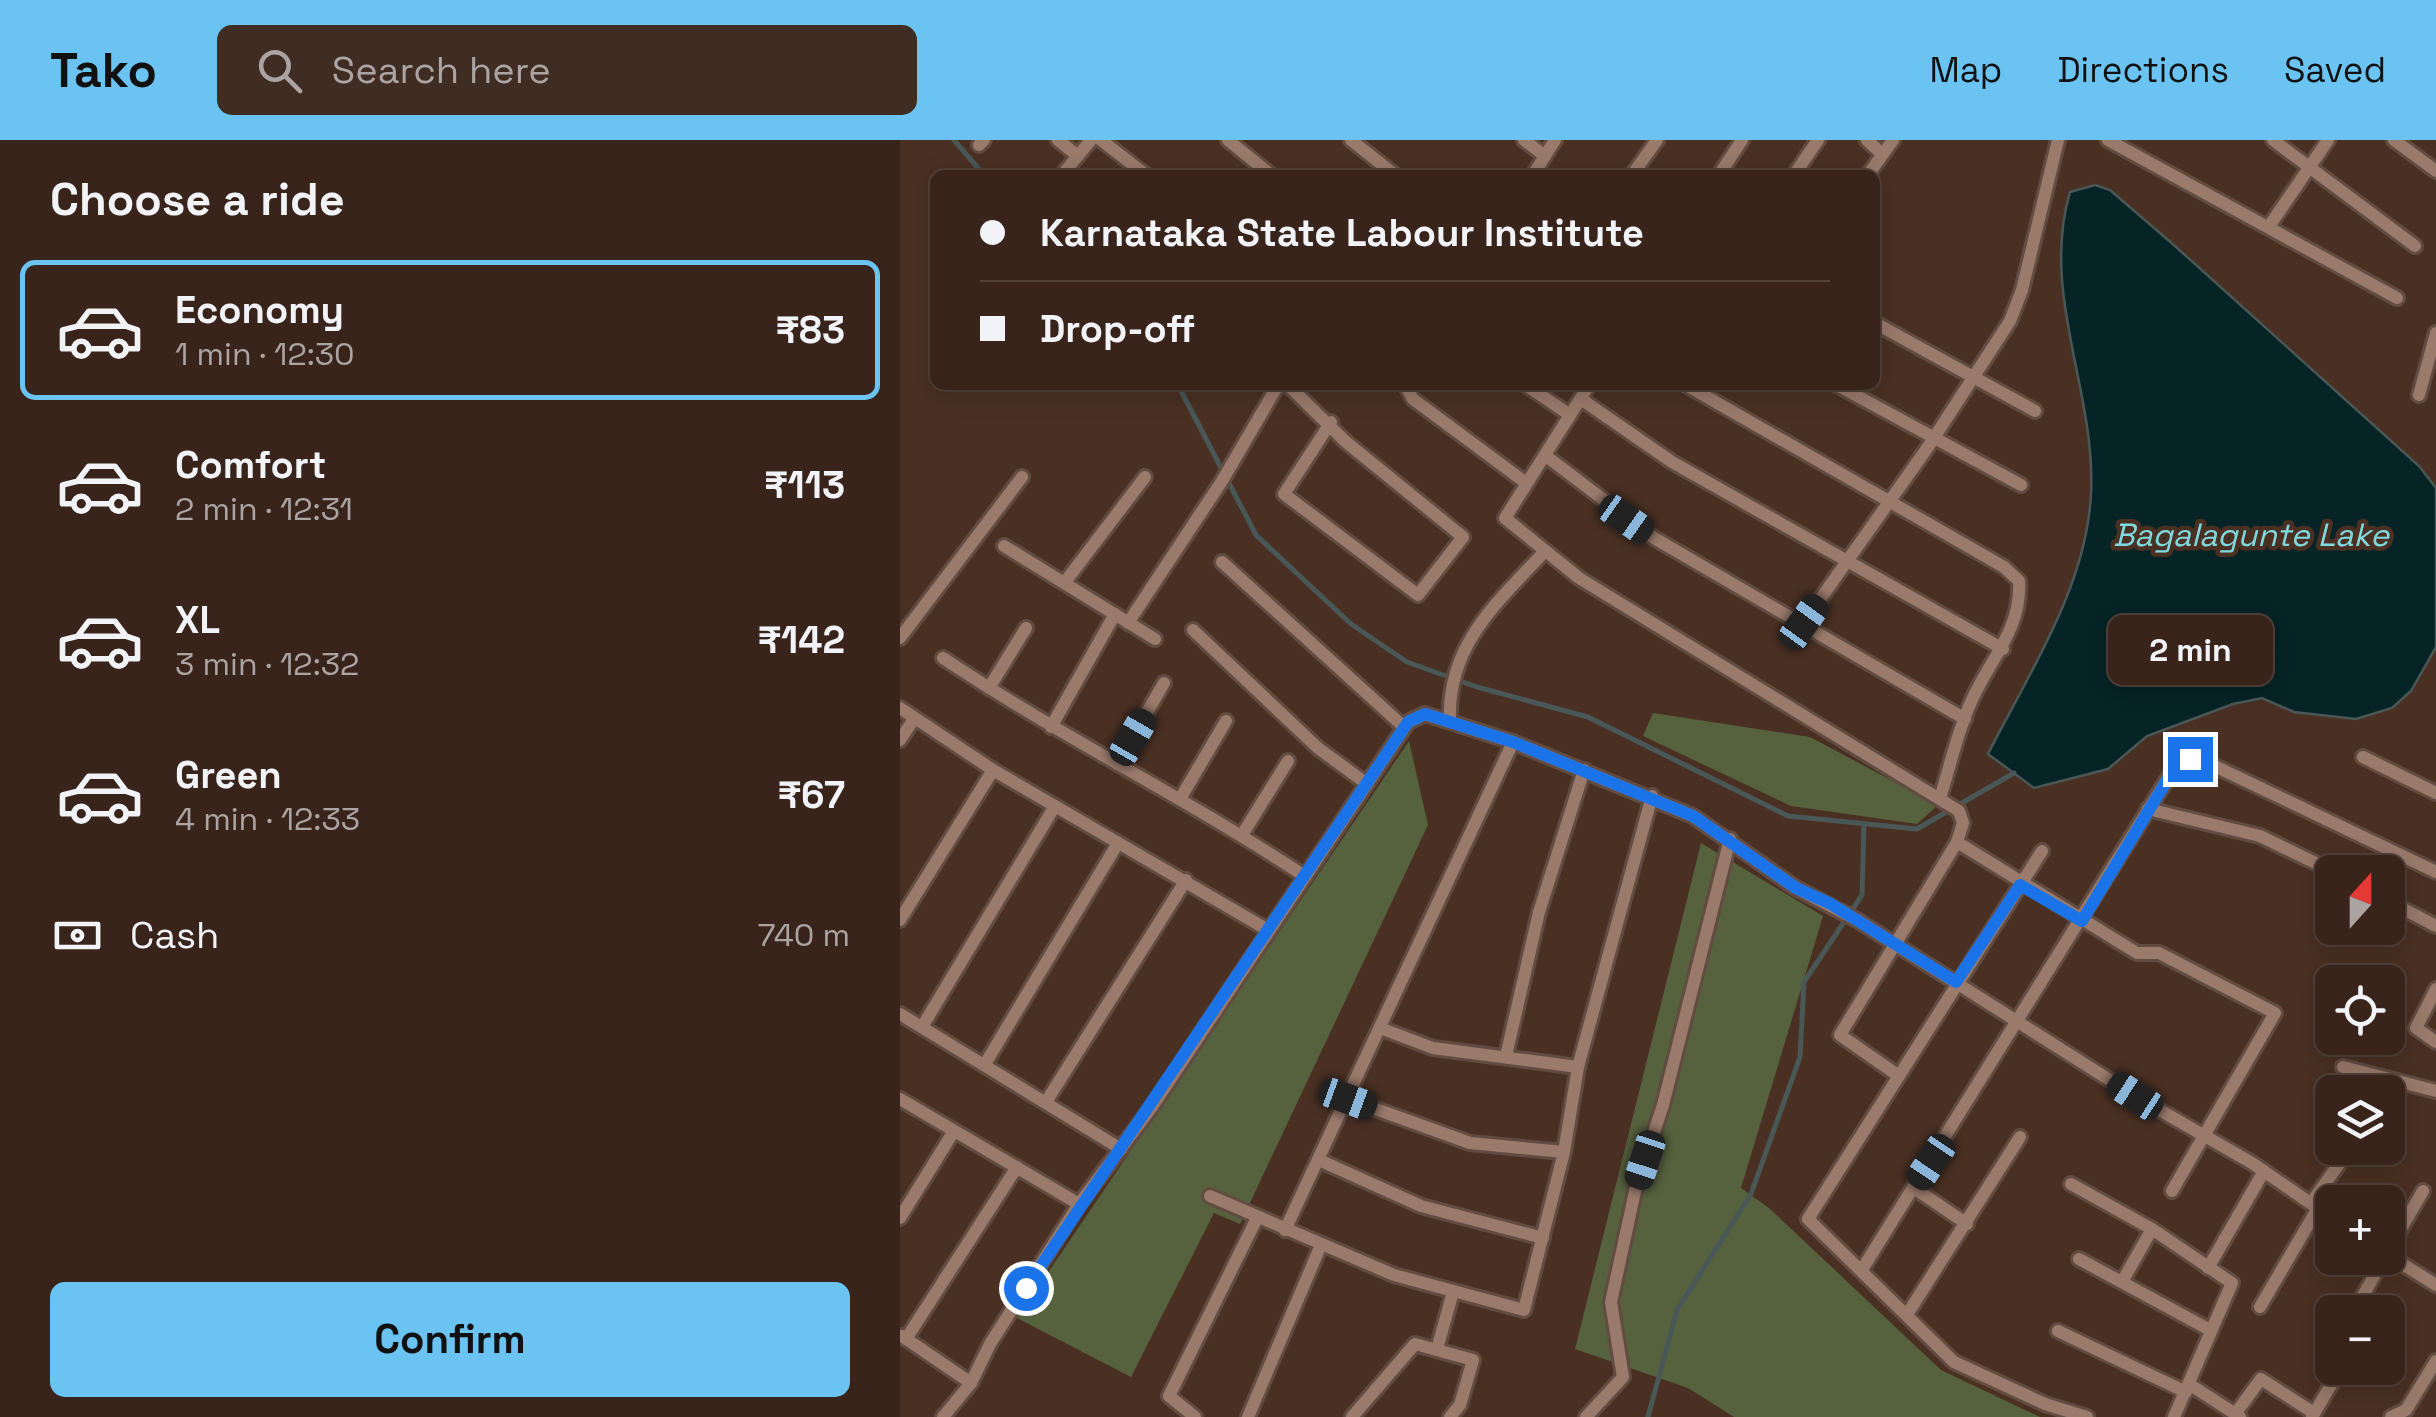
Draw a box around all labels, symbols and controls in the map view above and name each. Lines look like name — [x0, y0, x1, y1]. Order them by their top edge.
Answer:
search box — [217, 25, 917, 115]
text: Tako — [50, 40, 157, 101]
icon: search — [252, 43, 307, 98]
text: Search here — [332, 46, 551, 94]
text: Map — [1929, 48, 2002, 92]
text: Directions — [2057, 48, 2229, 92]
text: Saved — [2284, 48, 2386, 92]
text: Choose a ride — [50, 171, 345, 228]
text: Karnataka State Labour Institute — [1040, 209, 1644, 257]
icon: car — [55, 285, 145, 375]
text: Economy — [175, 286, 344, 334]
text: Drop-off — [1040, 305, 1195, 353]
text: ₹83 — [775, 306, 845, 354]
text: 1 min · 12:30 — [175, 334, 355, 374]
icon: car — [55, 440, 145, 530]
text: Comfort — [175, 441, 326, 489]
text: ₹113 — [764, 461, 845, 509]
text: 2 min · 12:31 — [175, 489, 353, 529]
car — [1593, 490, 1659, 548]
water label: Bagalagunte Lake — [2113, 515, 2390, 555]
car — [1774, 589, 1834, 655]
icon: car — [55, 595, 145, 685]
text: XL — [175, 596, 220, 644]
callout: 2 min — [2108, 614, 2272, 684]
text: ₹142 — [757, 616, 845, 664]
text: 2 min — [2149, 630, 2232, 670]
text: 3 min · 12:32 — [175, 644, 359, 684]
car — [1105, 704, 1161, 770]
route end — [2168, 737, 2213, 782]
icon: car — [55, 750, 145, 840]
text: Green — [175, 751, 282, 799]
text: ₹67 — [777, 771, 845, 819]
text: 4 min · 12:33 — [175, 799, 360, 839]
north arrow — [2315, 855, 2405, 945]
map controls — [2315, 855, 2405, 1385]
icon: cash — [50, 908, 105, 963]
text: Cash — [130, 911, 219, 959]
text: 740 m — [758, 915, 850, 955]
button: locate — [2315, 965, 2405, 1055]
car — [2102, 1067, 2168, 1125]
car — [1315, 1075, 1381, 1123]
button: layers — [2315, 1075, 2405, 1165]
car — [1621, 1127, 1669, 1193]
car — [1902, 1129, 1960, 1195]
button: + — [2315, 1185, 2405, 1275]
route start — [1004, 1266, 1049, 1311]
button: Confirm — [50, 1282, 850, 1397]
button: − — [2315, 1295, 2405, 1385]

